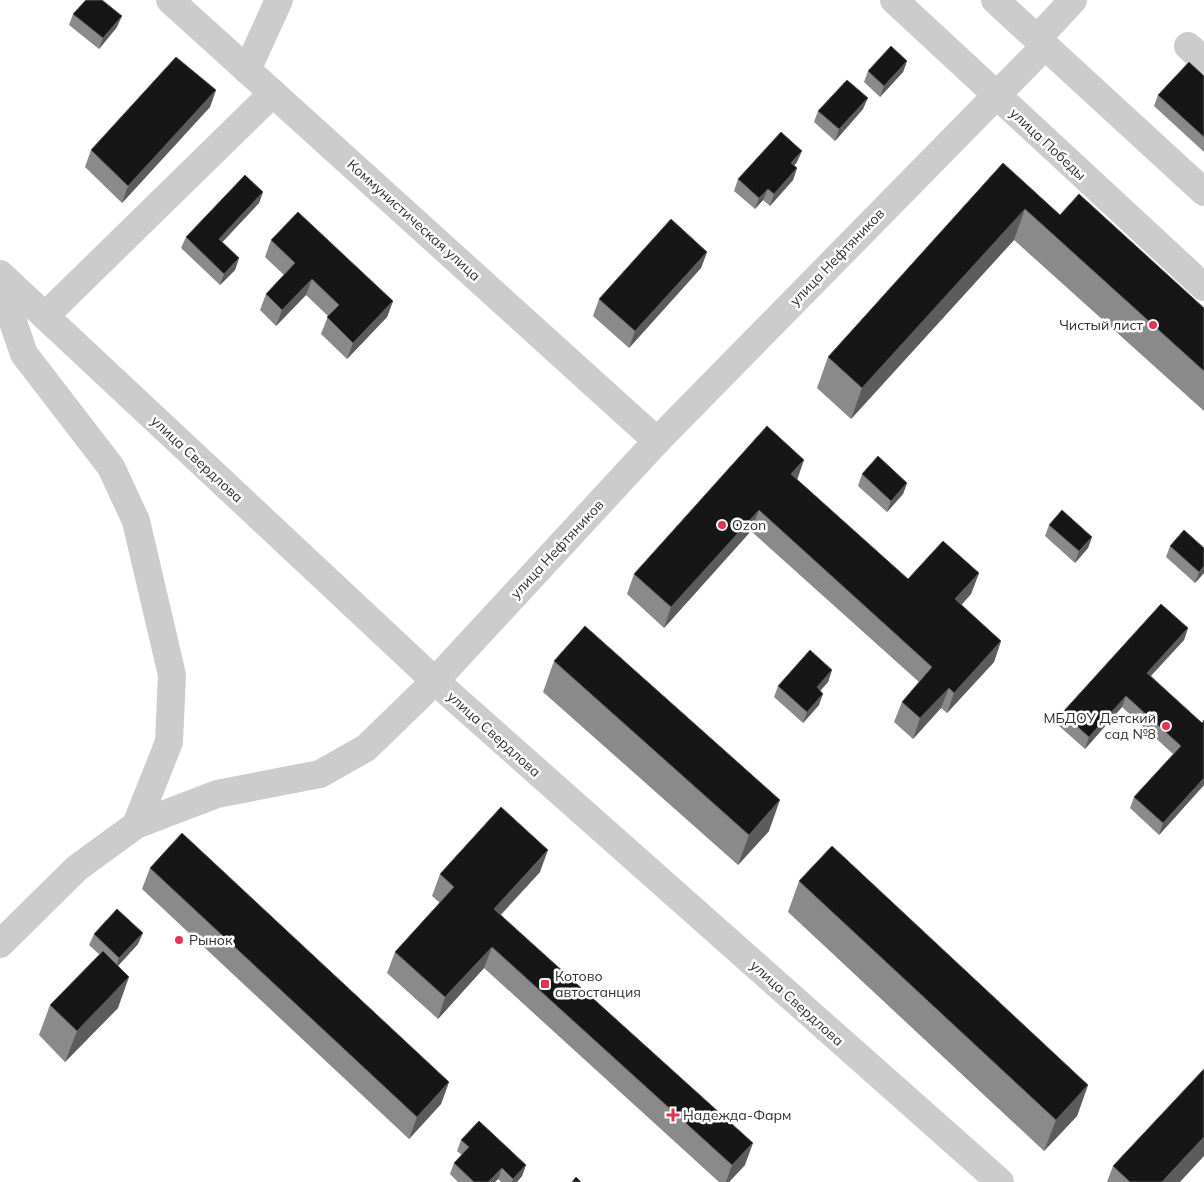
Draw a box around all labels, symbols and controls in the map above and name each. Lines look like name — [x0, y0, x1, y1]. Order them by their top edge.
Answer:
street label: улица Победы — [1006, 104, 1090, 184]
street label: Коммунистическая улица — [344, 155, 484, 285]
street label: улица Нефтяников — [786, 204, 888, 310]
place label: Чистый лист — [1059, 316, 1144, 334]
marker: Чистый лист — [1147, 319, 1159, 331]
street label: улица Свердлова — [147, 412, 247, 506]
street label: улица Нефтяников — [507, 496, 608, 602]
place label: Ozon — [732, 516, 766, 534]
marker: Ozon — [716, 519, 728, 531]
street label: улица Свердлова — [444, 687, 544, 781]
place label: МБДОУ Детский сад №8 — [1043, 709, 1156, 743]
marker: МБДОУ Детский сад №8 — [1160, 720, 1172, 732]
place label: Рынок — [189, 931, 233, 949]
marker: Рынок — [173, 934, 185, 946]
street label: улица Свердлова — [747, 956, 847, 1050]
place label: Котово автостанция — [555, 967, 641, 1001]
marker: Котово автостанция — [539, 978, 551, 990]
place label: Надежда-Фарм — [683, 1106, 792, 1124]
marker: Надежда-Фарм — [667, 1109, 679, 1121]

